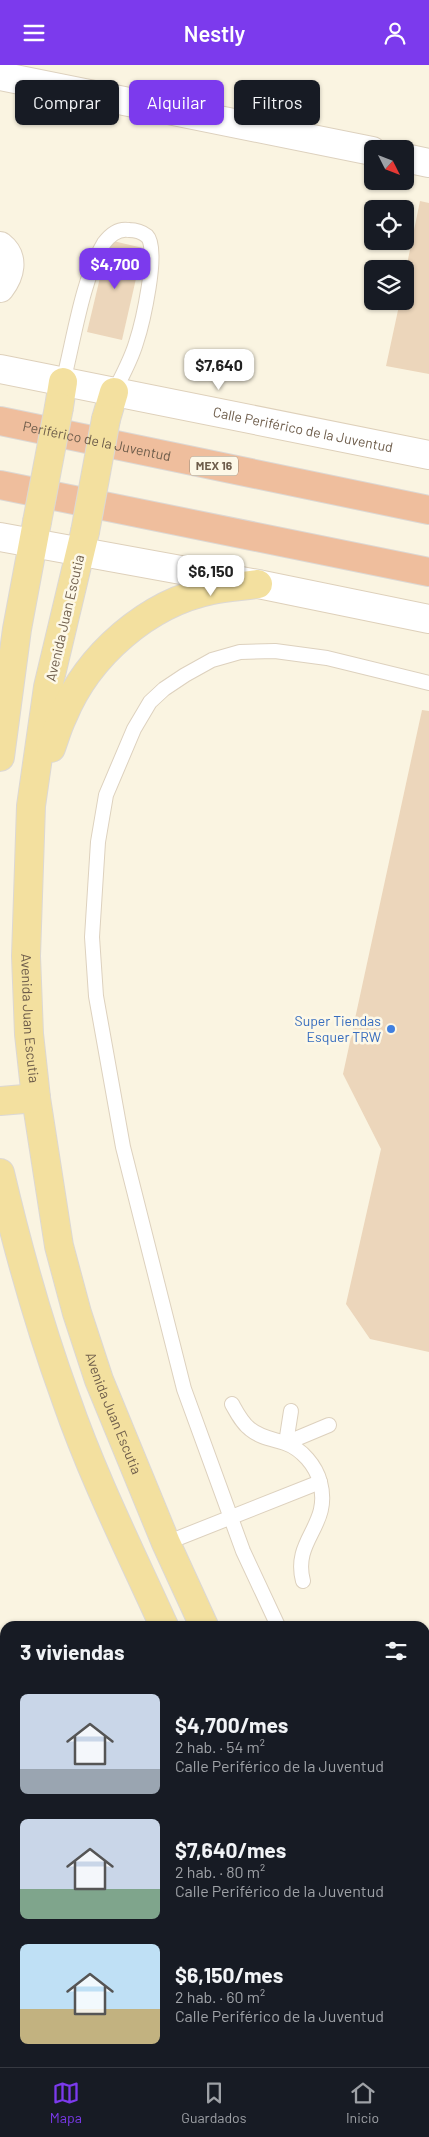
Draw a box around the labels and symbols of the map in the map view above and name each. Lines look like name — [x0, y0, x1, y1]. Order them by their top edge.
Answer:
north arrow — [364, 140, 414, 190]
pin: $4,700 — [74, 247, 156, 290]
pin: $7,640 — [178, 349, 260, 391]
street label: Calle Periférico de la Juventud — [212, 403, 395, 456]
street label: Periférico de la Juventud — [21, 417, 173, 464]
road number: MEX 16 — [190, 457, 238, 476]
street label: Avenida Juan Escutia — [42, 553, 87, 683]
pin: $6,150 — [170, 555, 252, 597]
street label: Avenida Juan Escutia — [18, 953, 43, 1084]
place label: Super Tiendas Esquer TRW — [295, 1012, 381, 1045]
marker: Super Tiendas Esquer TRW — [385, 1023, 397, 1035]
street label: Avenida Juan Escutia — [82, 1350, 146, 1477]

